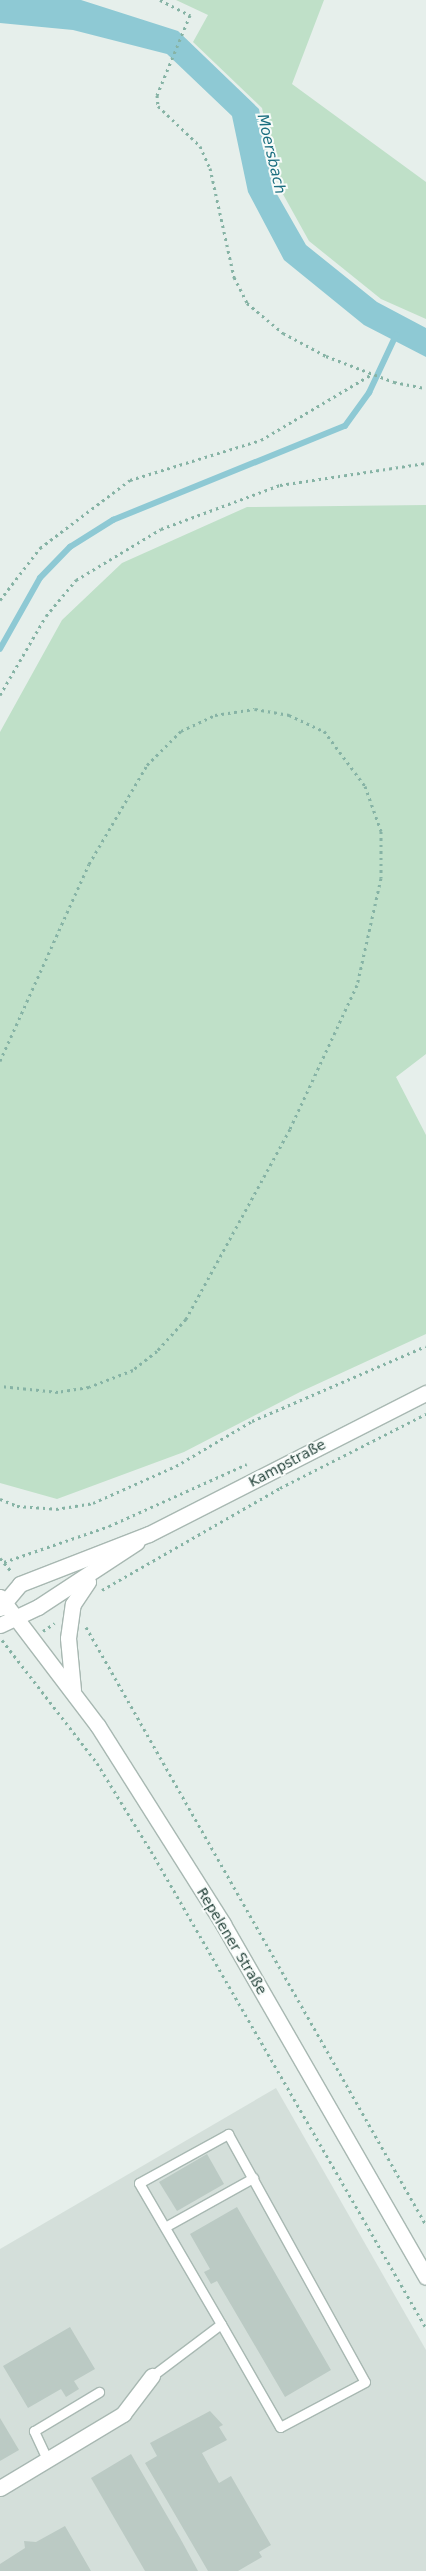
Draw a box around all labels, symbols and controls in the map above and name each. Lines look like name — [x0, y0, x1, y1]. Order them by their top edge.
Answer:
water label: Moersbach — [253, 112, 289, 196]
street label: Kampstraße — [246, 1436, 328, 1490]
street label: Repelener Straße — [193, 1885, 271, 1997]

